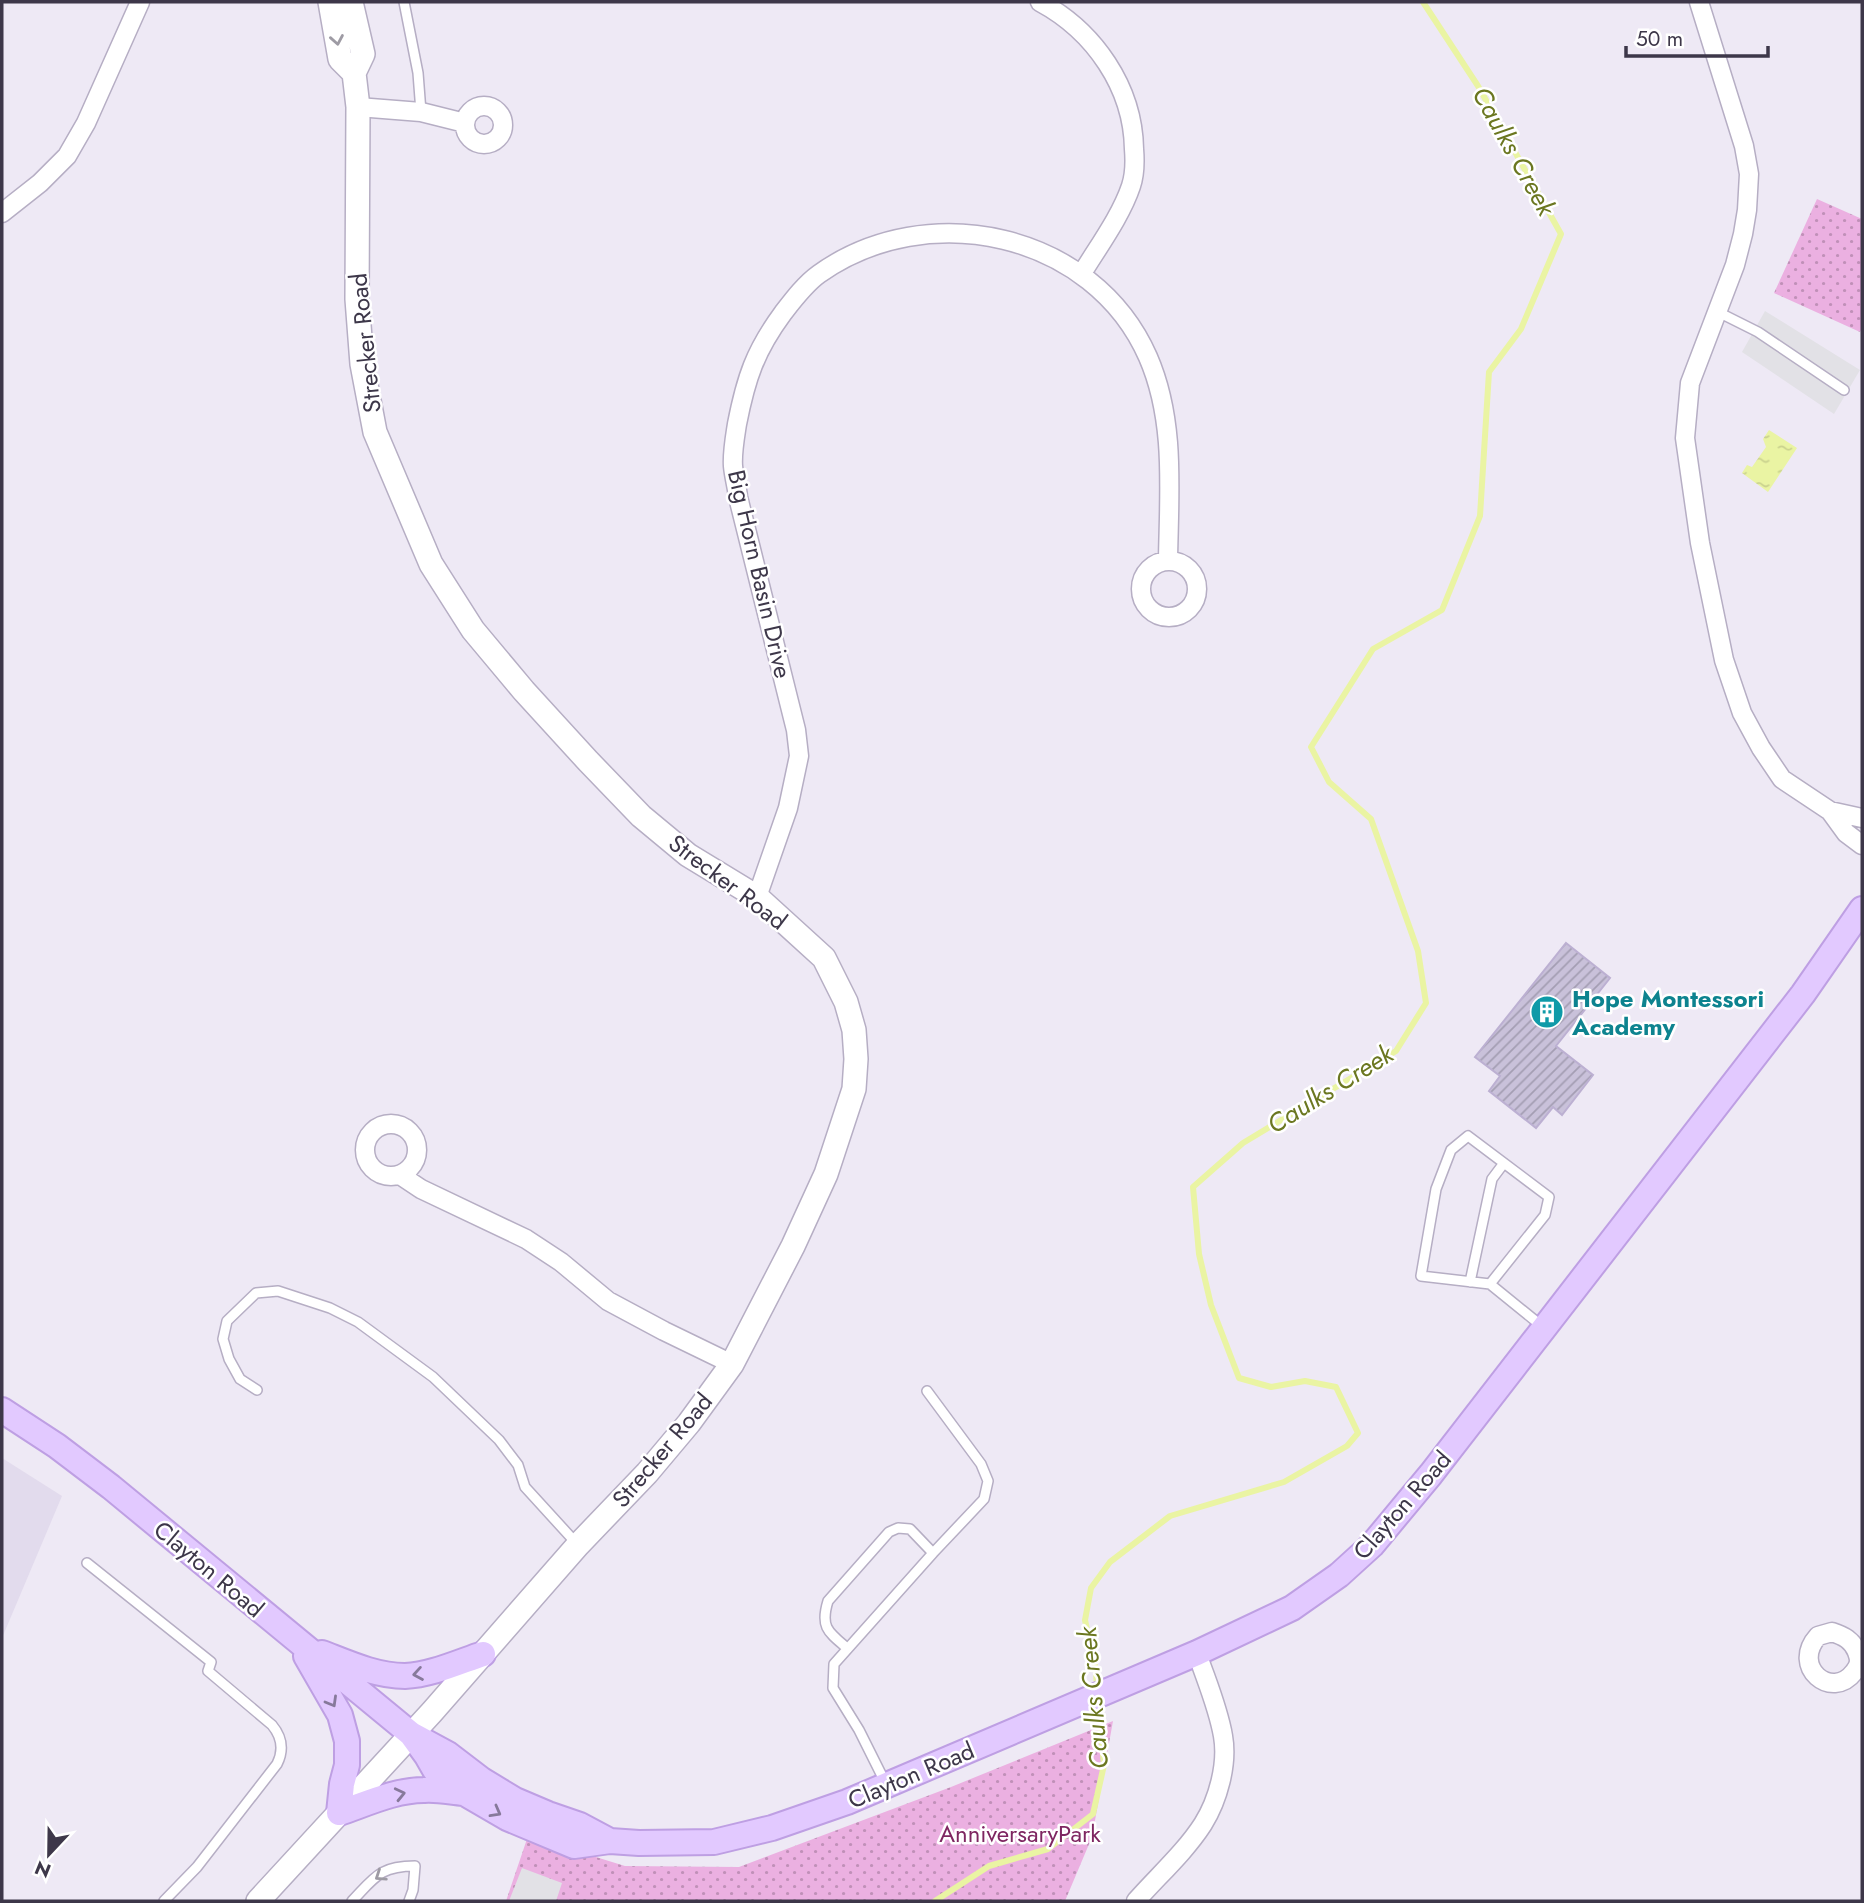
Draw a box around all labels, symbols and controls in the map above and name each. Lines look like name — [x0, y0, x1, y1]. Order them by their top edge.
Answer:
scale bar — [1626, 14, 1768, 58]
text: 50 m — [1636, 24, 1683, 54]
one-way arrow — [329, 34, 344, 46]
water label: Caulks Creek — [1463, 79, 1566, 224]
street label: Strecker Road — [340, 271, 390, 415]
street label: Big Horn Basin Drive — [719, 466, 801, 682]
street label: Strecker Road — [661, 826, 795, 938]
place label: Hope Montessori Academy — [1571, 981, 1764, 1044]
building icon: Hope Montessori Academy — [1528, 993, 1566, 1031]
water label: Caulks Creek — [1260, 1034, 1402, 1143]
street label: Strecker Road — [603, 1385, 721, 1515]
street label: Clayton Road — [1345, 1443, 1459, 1567]
street label: Clayton Road — [146, 1512, 272, 1626]
water label: Caulks Creek — [1068, 1624, 1118, 1771]
one-way arrow — [412, 1665, 424, 1680]
one-way arrow — [324, 1695, 337, 1708]
street label: Clayton Road — [842, 1733, 980, 1817]
one-way arrow — [394, 1787, 406, 1802]
one-way arrow — [489, 1804, 501, 1817]
park label: AnniversaryPark — [939, 1816, 1101, 1851]
north arrow — [14, 1819, 84, 1889]
text: N — [31, 1854, 55, 1885]
one-way arrow — [374, 1867, 387, 1880]

